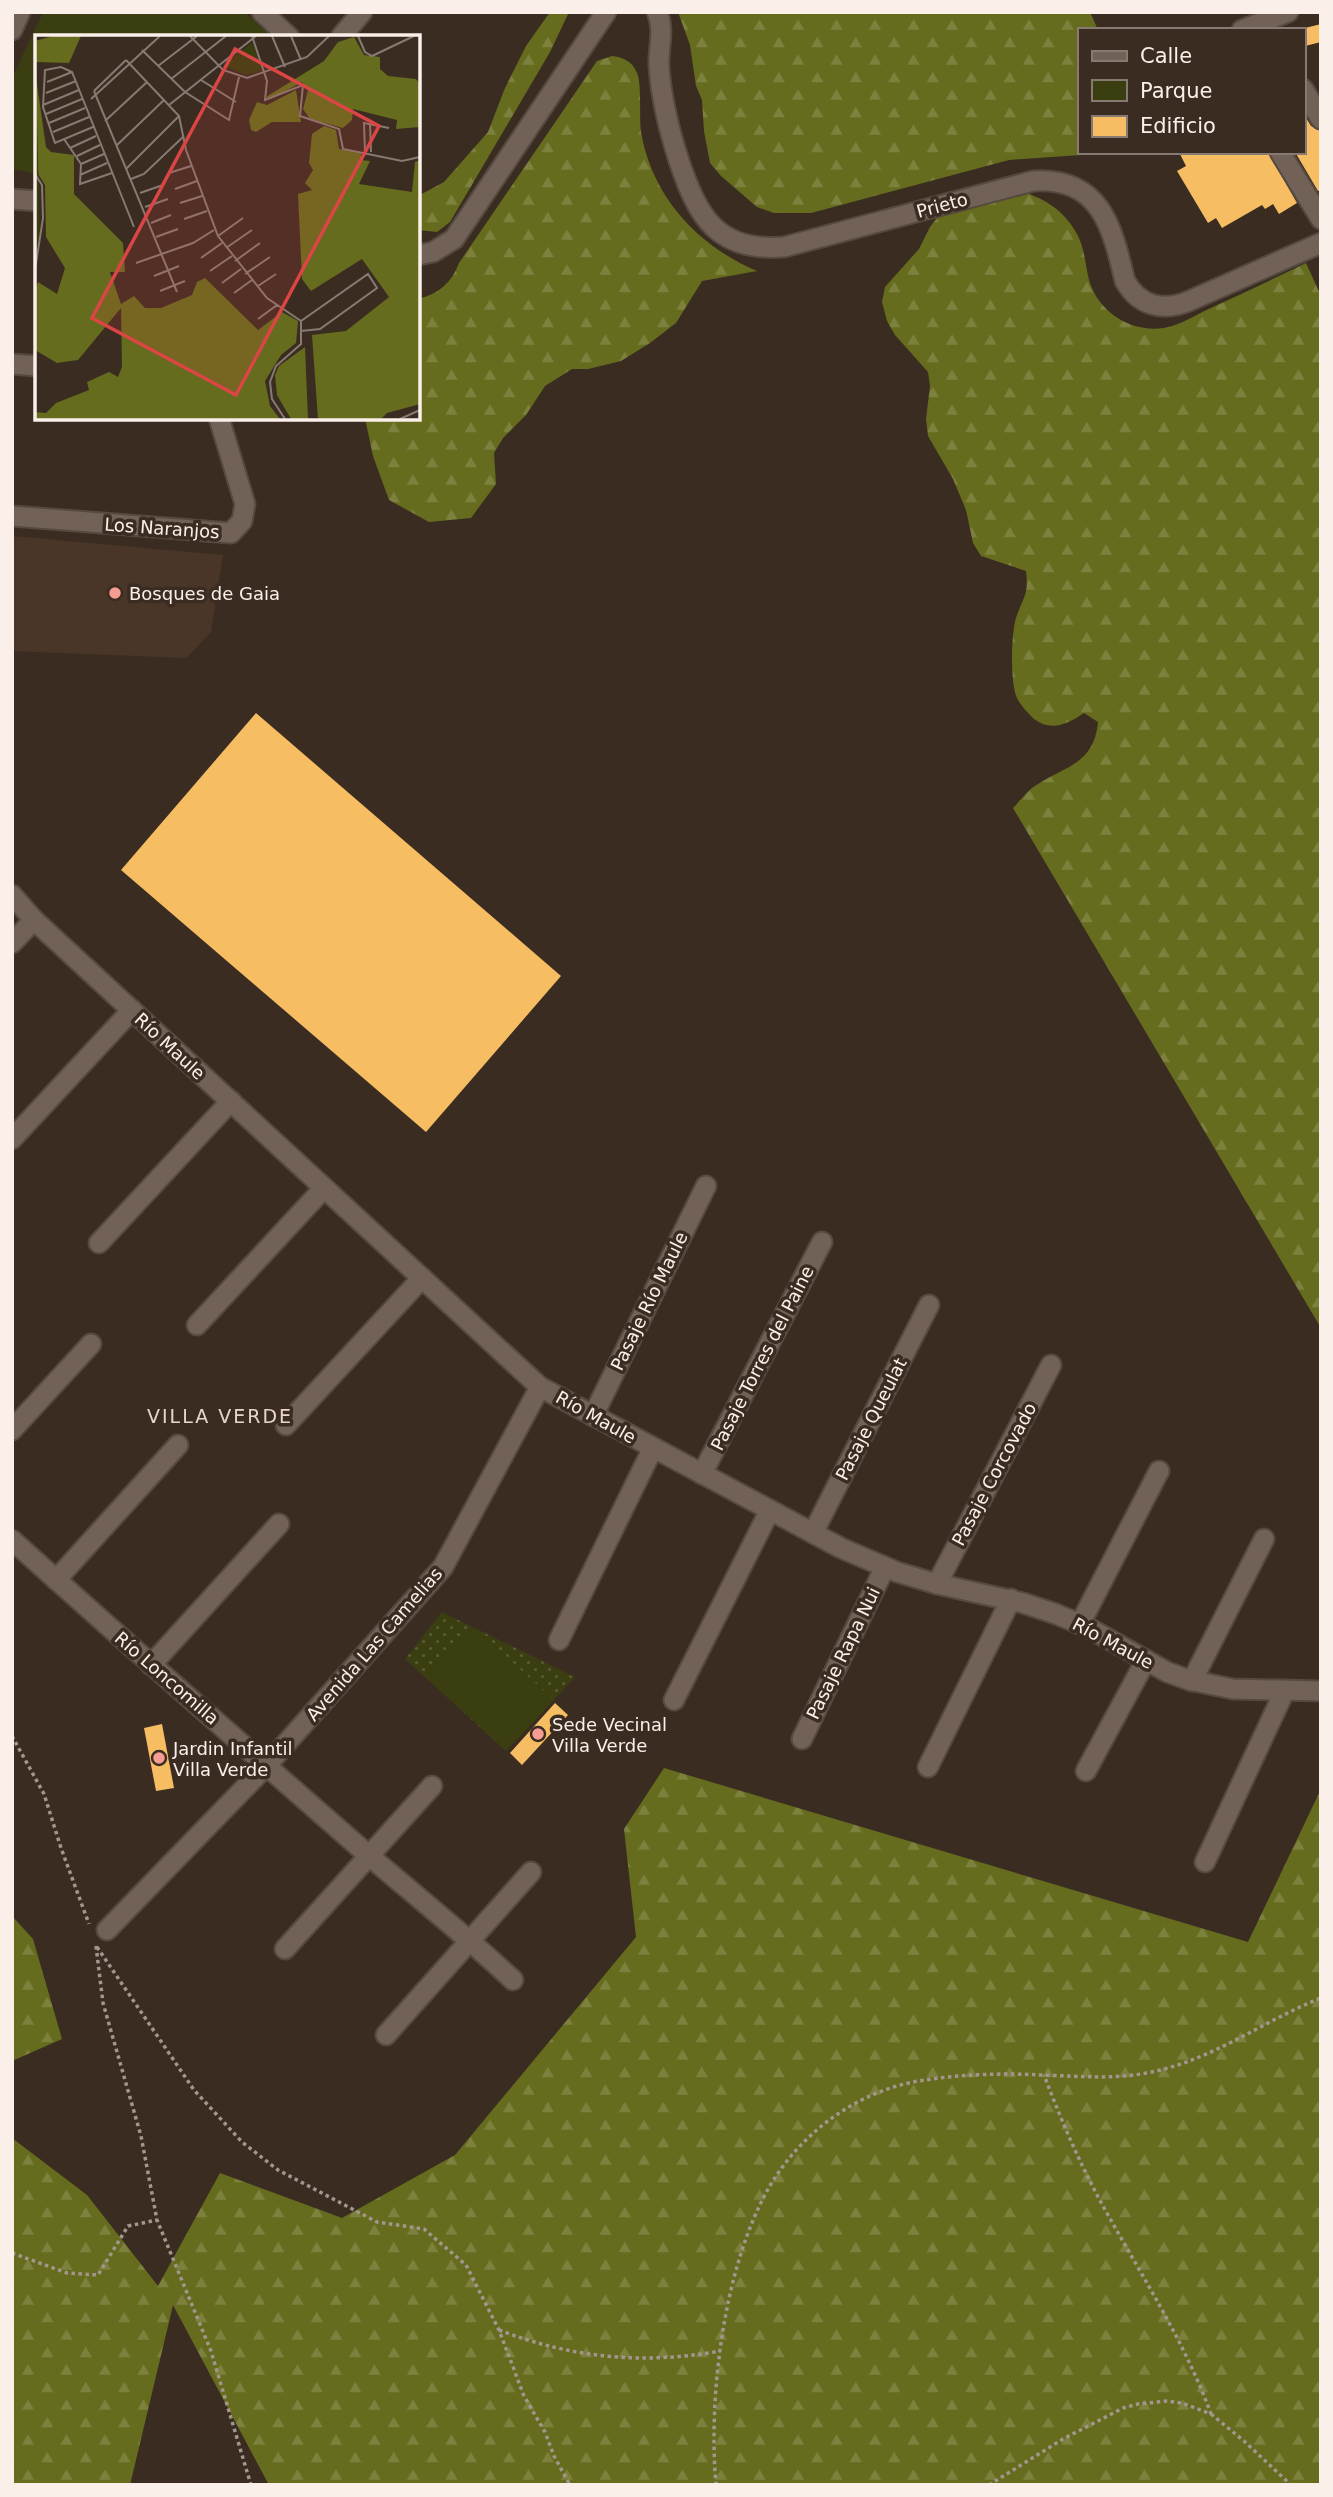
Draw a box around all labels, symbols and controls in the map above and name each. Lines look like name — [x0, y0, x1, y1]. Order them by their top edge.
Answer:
legend — [1078, 28, 1305, 154]
inset map — [35, 35, 420, 420]
text: Calle — [1140, 44, 1192, 68]
text: Parque — [1140, 79, 1212, 103]
text: Edificio — [1140, 114, 1216, 138]
street label: Prieto — [914, 188, 970, 222]
street label: Los Naranjos — [104, 513, 220, 543]
place label: Bosques de Gaia — [129, 583, 280, 604]
marker: Bosques de Gaia — [107, 585, 123, 601]
street label: Río Maule — [131, 1008, 209, 1084]
street label: Pasaje Río Maule — [606, 1228, 692, 1374]
street label: Pasaje Torres del Paine — [706, 1262, 818, 1454]
street label: Pasaje Queulat — [831, 1354, 911, 1484]
street label: Río Maule — [552, 1386, 640, 1448]
street label: Pasaje Corcovado — [947, 1399, 1041, 1549]
district label: VILLA VERDE — [147, 1405, 293, 1427]
street label: Avenida Las Camelias — [302, 1563, 446, 1725]
street label: Pasaje Rapa Nui — [802, 1583, 884, 1723]
street label: Río Maule — [1069, 1613, 1157, 1673]
street label: Río Loncomilla — [111, 1627, 223, 1729]
place label: Sede Vecinal Villa Verde — [552, 1714, 667, 1756]
marker: Sede Vecinal Villa Verde — [530, 1726, 546, 1742]
place label: Jardin Infantil Villa Verde — [172, 1738, 293, 1780]
marker: Jardin Infantil Villa Verde — [151, 1750, 167, 1766]

